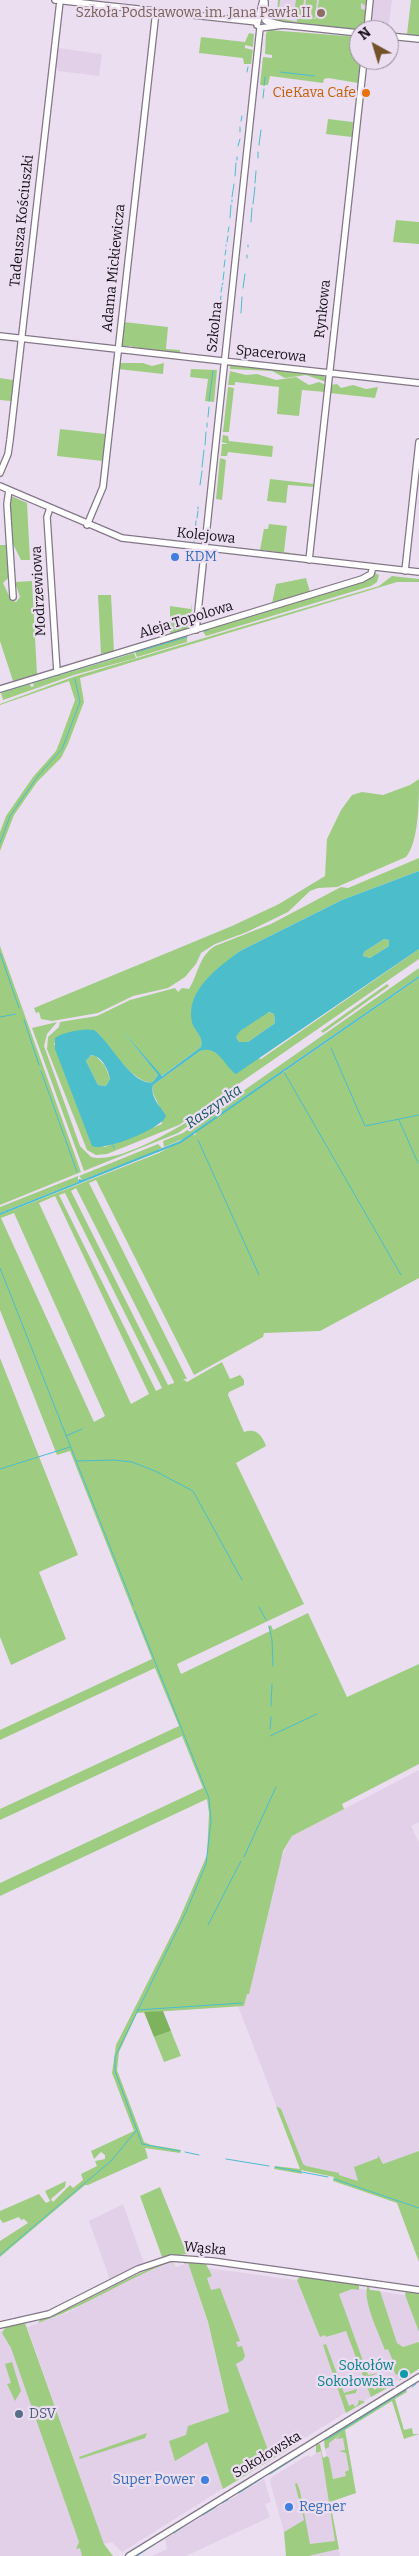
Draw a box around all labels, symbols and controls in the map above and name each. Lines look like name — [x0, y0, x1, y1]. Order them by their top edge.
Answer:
place label: Szkoła Podstawowa im. Jana Pawła II — [76, 5, 311, 21]
marker: Szkoła Podstawowa im. Jana Pawła II — [315, 7, 327, 19]
north arrow — [349, 20, 399, 70]
text: N — [355, 24, 374, 44]
place label: CieKava Cafe — [273, 85, 356, 101]
marker: CieKava Cafe — [360, 87, 372, 99]
street label: Tadeusza Kościuszki — [7, 154, 37, 288]
street label: Adama Mickiewicza — [99, 203, 129, 333]
street label: Rynkowa — [312, 279, 334, 339]
street label: Szkolna — [204, 301, 226, 353]
street label: Spacerowa — [235, 342, 307, 366]
street label: Kolejowa — [176, 525, 236, 547]
street label: Modrzewiowa — [28, 545, 50, 637]
place label: KDM — [185, 549, 217, 565]
marker: KDM — [169, 551, 181, 563]
street label: Aleja Topolowa — [137, 598, 235, 642]
water label: Raszynka — [182, 1081, 246, 1133]
street label: Wąska — [183, 2239, 227, 2259]
place label: Sokołów Sokołowska — [317, 2358, 394, 2390]
marker: Sokołów Sokołowska — [398, 2368, 410, 2380]
place label: DSV — [29, 2406, 56, 2422]
marker: DSV — [13, 2408, 25, 2420]
street label: Sokołowska — [230, 2428, 304, 2482]
place label: Super Power — [112, 2472, 195, 2488]
marker: Super Power — [199, 2474, 211, 2486]
place label: Regner — [299, 2499, 346, 2515]
marker: Regner — [283, 2501, 295, 2513]

